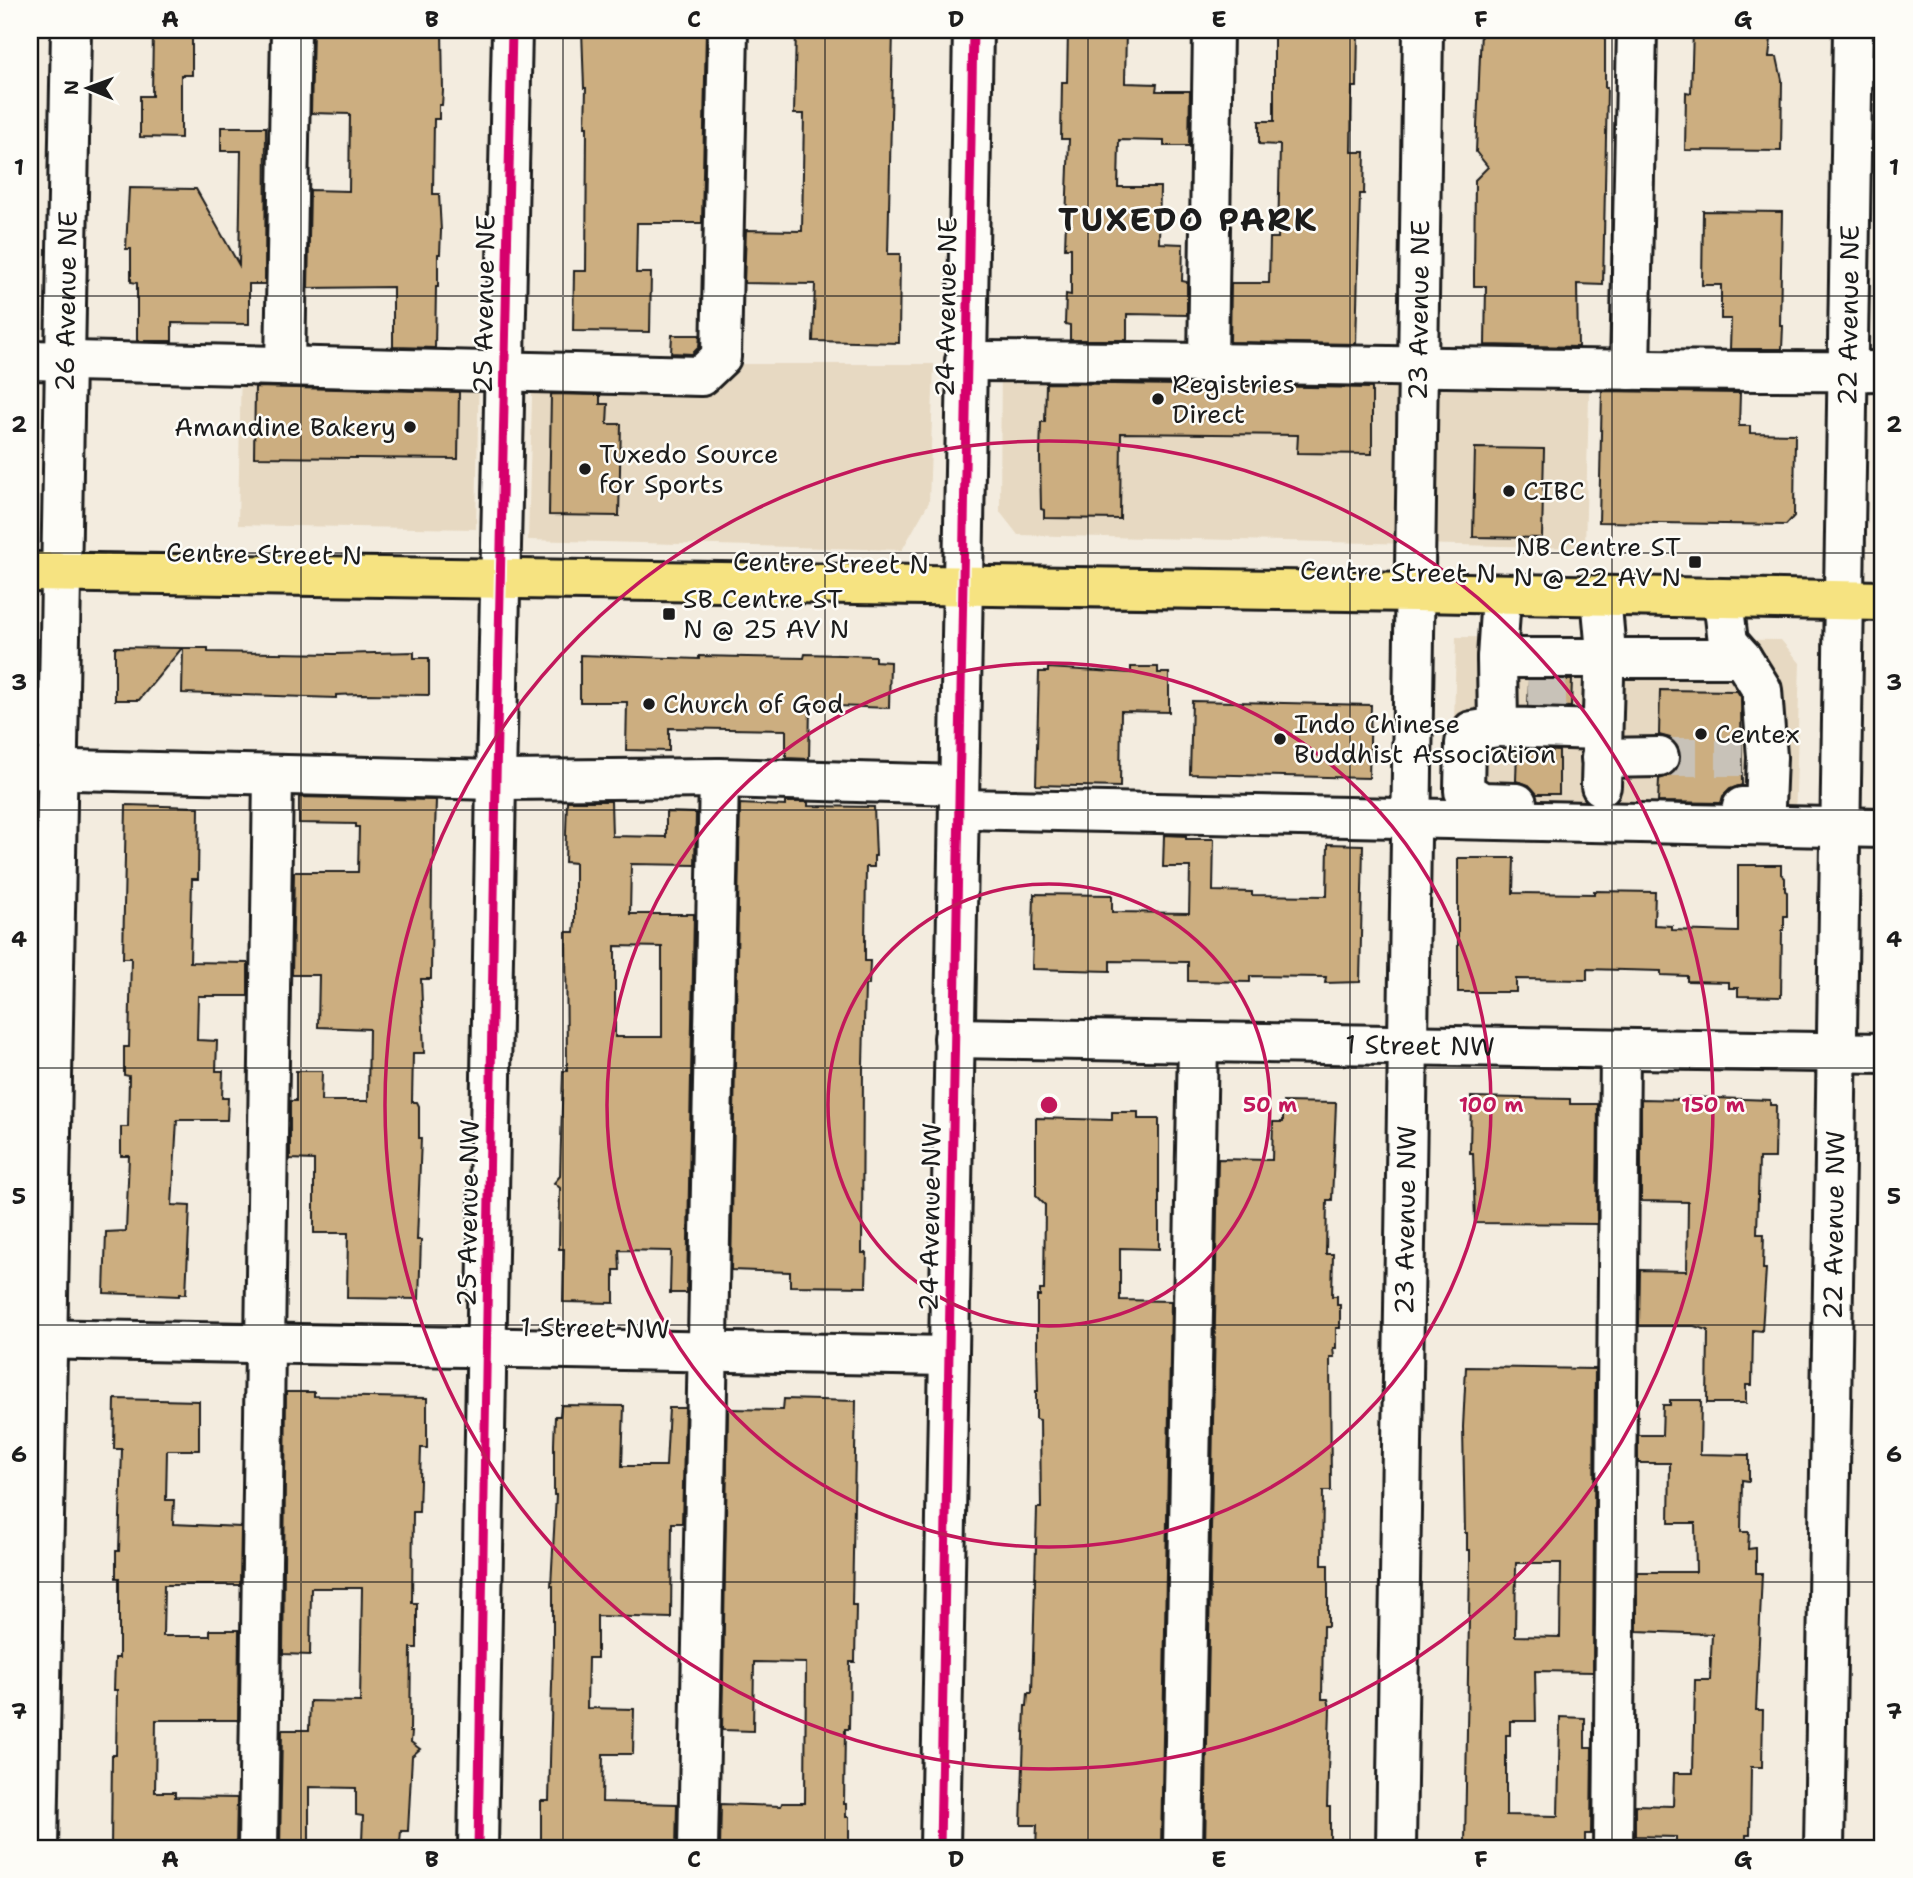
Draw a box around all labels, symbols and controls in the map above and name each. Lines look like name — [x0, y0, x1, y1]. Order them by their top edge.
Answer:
text: A — [161, 4, 179, 34]
text: B — [425, 4, 439, 34]
text: C — [687, 4, 701, 34]
text: D — [948, 4, 964, 34]
text: E — [1211, 4, 1227, 34]
text: F — [1474, 4, 1488, 34]
text: G — [1734, 4, 1753, 34]
north arrow — [52, 52, 122, 122]
text: N — [59, 80, 84, 95]
text: 1 — [14, 152, 24, 182]
text: 1 — [1889, 152, 1899, 182]
district label: TUXEDO PARK — [1058, 197, 1318, 242]
street label: 26 Avenue NE — [46, 211, 85, 392]
street label: 25 Avenue NE — [464, 214, 503, 394]
street label: 24 Avenue NE — [926, 217, 965, 397]
street label: 23 Avenue NE — [1400, 220, 1437, 401]
street label: 22 Avenue NE — [1829, 225, 1867, 406]
place label: Registries Direct — [1172, 366, 1295, 431]
marker: Registries Direct — [1150, 391, 1166, 407]
text: 2 — [11, 409, 27, 439]
place label: Amandine Bakery — [174, 409, 396, 444]
text: 2 — [1886, 409, 1902, 439]
marker: Amandine Bakery — [402, 419, 418, 435]
place label: Tuxedo Source for Sports — [599, 436, 779, 501]
marker: Tuxedo Source for Sports — [577, 461, 593, 477]
place label: CIBC — [1523, 473, 1585, 508]
marker: CIBC — [1501, 483, 1517, 499]
place label: NB Centre ST N @ 22 AV N — [1513, 529, 1681, 594]
street label: Centre Street N — [166, 534, 362, 573]
street label: Centre Street N — [733, 543, 929, 582]
street label: Centre Street N — [1300, 552, 1496, 591]
marker: NB Centre ST N @ 22 AV N — [1687, 554, 1703, 570]
place label: SB Centre ST N @ 25 AV N — [683, 581, 849, 646]
marker: SB Centre ST N @ 25 AV N — [661, 606, 677, 622]
text: 3 — [11, 667, 27, 697]
text: 3 — [1886, 667, 1902, 697]
place label: Church of God — [663, 686, 844, 721]
marker: Church of God — [641, 696, 657, 712]
place label: Indo Chinese Buddhist Association — [1294, 706, 1556, 771]
place label: Centex — [1715, 716, 1799, 751]
marker: Centex — [1693, 726, 1709, 742]
marker: Indo Chinese Buddhist Association — [1272, 731, 1288, 747]
text: 4 — [11, 924, 27, 954]
text: 4 — [1886, 924, 1902, 954]
street label: 1 Street NW — [1345, 1026, 1495, 1064]
text: 50 m — [1243, 1091, 1297, 1119]
text: 100 m — [1459, 1091, 1523, 1119]
text: 150 m — [1681, 1091, 1745, 1119]
centre of rings — [1037, 1093, 1061, 1117]
street label: 25 Avenue NW — [448, 1119, 487, 1307]
street label: 24 Avenue NW — [910, 1122, 949, 1312]
street label: 23 Avenue NW — [1386, 1125, 1424, 1315]
street label: 22 Avenue NW — [1814, 1130, 1852, 1320]
text: 5 — [12, 1181, 26, 1211]
text: 5 — [1887, 1181, 1901, 1211]
street label: 1 Street NW — [520, 1309, 670, 1346]
text: 6 — [11, 1439, 27, 1469]
text: 6 — [1886, 1439, 1902, 1469]
text: 7 — [11, 1696, 27, 1726]
text: 7 — [1886, 1696, 1902, 1726]
text: A — [161, 1844, 179, 1874]
text: B — [425, 1844, 439, 1874]
text: C — [687, 1844, 701, 1874]
text: D — [948, 1844, 964, 1874]
text: E — [1211, 1844, 1227, 1874]
text: F — [1474, 1844, 1488, 1874]
text: G — [1734, 1844, 1753, 1874]

